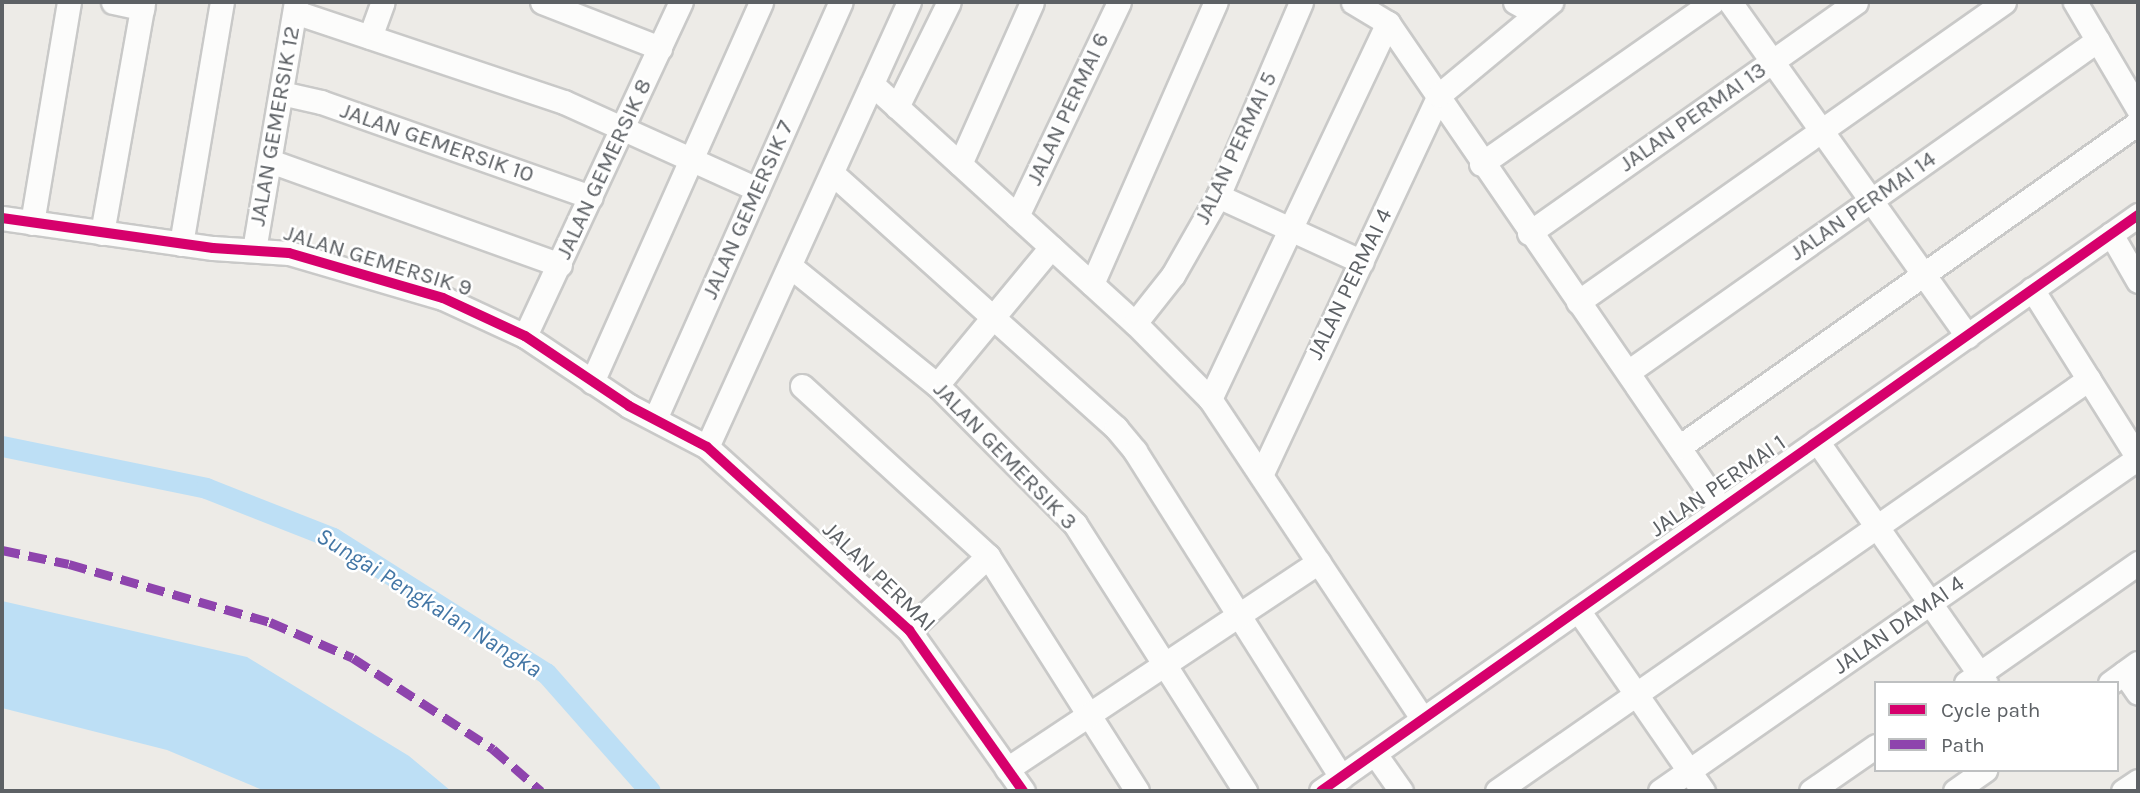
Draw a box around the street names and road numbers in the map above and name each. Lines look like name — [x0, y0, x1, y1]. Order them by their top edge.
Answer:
street label: JALAN GEMERSIK 12 — [244, 24, 306, 228]
street label: JALAN PERMAI 6 — [1021, 28, 1115, 190]
street label: JALAN PERMAI 13 — [1614, 56, 1772, 178]
street label: JALAN PERMAI 5 — [1189, 67, 1283, 229]
street label: JALAN GEMERSIK 8 — [550, 74, 658, 264]
street label: JALAN GEMERSIK 10 — [337, 97, 537, 189]
street label: JALAN GEMERSIK 7 — [696, 116, 800, 304]
street label: JALAN PERMAI 14 — [1784, 145, 1942, 267]
street label: JALAN PERMAI 4 — [1301, 204, 1399, 364]
street label: JALAN GEMERSIK 9 — [281, 219, 475, 303]
street label: JALAN GEMERSIK 3 — [927, 376, 1083, 536]
street label: JALAN PERMAI 1 — [1645, 429, 1791, 543]
street label: JALAN PERMAI — [817, 516, 941, 638]
street label: JALAN DAMAI 4 — [1828, 570, 1970, 680]

